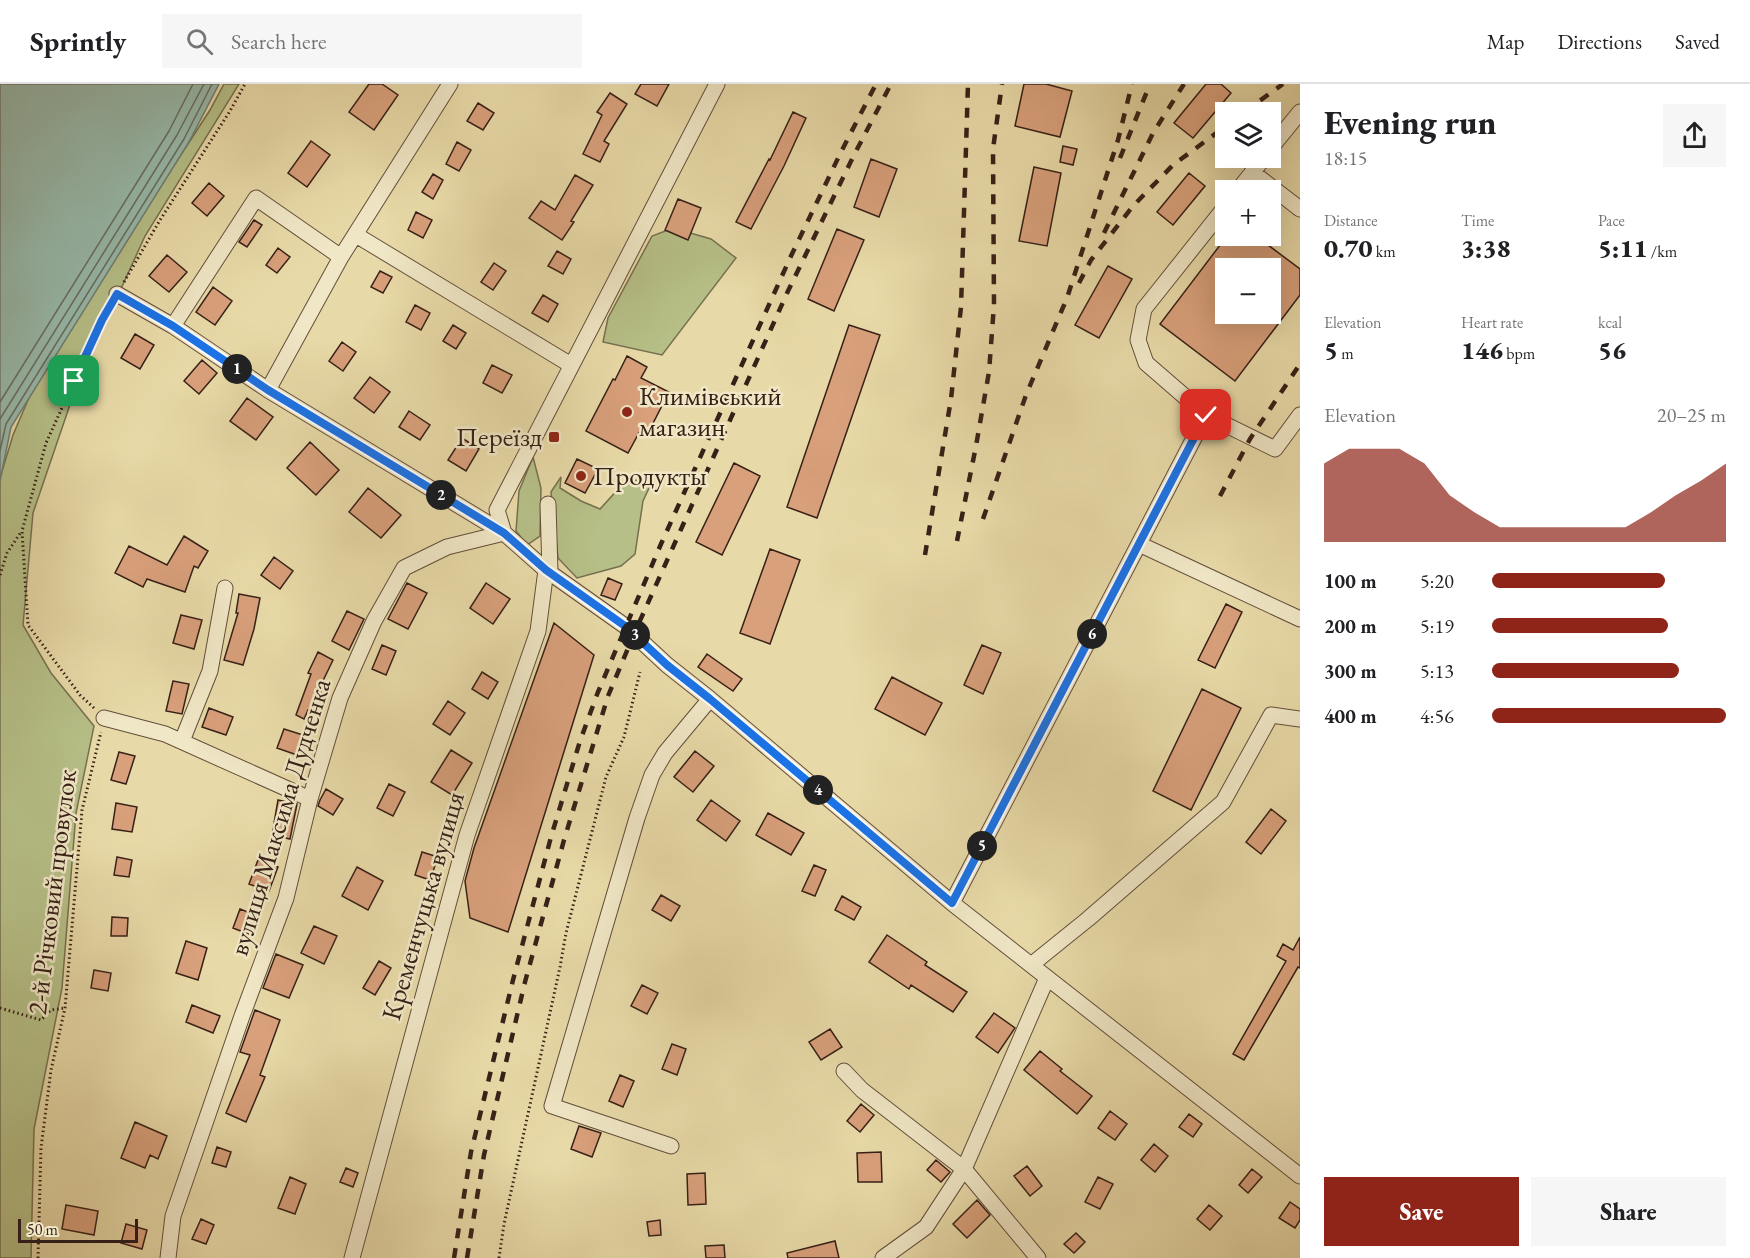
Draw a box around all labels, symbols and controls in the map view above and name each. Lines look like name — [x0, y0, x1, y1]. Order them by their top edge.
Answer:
search box — [162, 14, 582, 68]
text: Sprintly — [30, 23, 126, 59]
icon: search — [183, 25, 216, 58]
text: Search here — [231, 27, 327, 56]
text: Map — [1487, 28, 1524, 55]
text: Directions — [1557, 28, 1642, 55]
text: Saved — [1675, 28, 1720, 55]
text: Evening run — [1324, 101, 1496, 144]
map controls — [1215, 102, 1281, 324]
button: layers — [1215, 102, 1281, 168]
button: share — [1663, 104, 1726, 167]
text: 18:15 — [1324, 145, 1367, 171]
button: + — [1215, 180, 1281, 246]
text: Distance — [1324, 210, 1377, 231]
text: Time — [1461, 210, 1494, 231]
text: Pace — [1598, 210, 1625, 231]
text: 0.70 — [1324, 231, 1373, 265]
text: 3:38 — [1461, 231, 1511, 265]
text: 5:11 — [1598, 231, 1648, 265]
text: km — [1373, 241, 1396, 262]
text: /km — [1648, 241, 1677, 262]
button: − — [1215, 258, 1281, 324]
text: Elevation — [1324, 312, 1382, 333]
text: Heart rate — [1461, 312, 1523, 333]
text: kcal — [1598, 312, 1622, 333]
text: 5 — [1324, 333, 1338, 367]
text: 146 — [1461, 333, 1503, 367]
text: 56 — [1598, 333, 1626, 367]
text: m — [1338, 343, 1354, 364]
text: bpm — [1503, 343, 1535, 364]
pin: 1 — [222, 354, 252, 384]
pin — [48, 355, 99, 406]
text: 1 — [233, 358, 241, 379]
icon: arrive — [57, 364, 90, 397]
place label: Климівський магазин — [639, 378, 782, 444]
pin — [1180, 389, 1231, 440]
icon: check — [1189, 398, 1222, 431]
text: Elevation — [1324, 402, 1396, 428]
text: 20–25 m — [1657, 402, 1726, 428]
marker: Климівський магазин — [620, 405, 634, 419]
place label: Переїзд — [456, 419, 542, 454]
marker: Переїзд — [547, 430, 561, 444]
place label: Продукты — [593, 458, 707, 493]
marker: Продукты — [574, 469, 588, 483]
pin: 2 — [426, 480, 456, 510]
text: 2 — [437, 484, 445, 505]
text: 100 m — [1324, 568, 1377, 594]
text: 5:20 — [1420, 568, 1454, 594]
text: 200 m — [1324, 613, 1377, 639]
text: 5:19 — [1420, 613, 1454, 639]
pin: 6 — [1077, 619, 1107, 649]
pin: 3 — [620, 620, 650, 650]
text: 6 — [1088, 623, 1096, 644]
text: 3 — [631, 624, 639, 645]
text: 300 m — [1324, 658, 1377, 684]
text: 5:13 — [1420, 658, 1454, 684]
street label: вулиця Максима Дудченка — [221, 674, 338, 960]
text: 400 m — [1324, 703, 1377, 729]
text: 4:56 — [1420, 703, 1454, 729]
street label: 2-й Річковий провулок — [19, 767, 84, 1017]
pin: 4 — [803, 775, 833, 805]
text: 4 — [814, 779, 822, 800]
street label: Кременчуцька вулиця — [373, 787, 472, 1024]
pin: 5 — [967, 831, 997, 861]
text: 5 — [978, 835, 986, 856]
button: Save — [1324, 1177, 1519, 1246]
button: Share — [1531, 1177, 1726, 1246]
scale bar — [18, 1216, 138, 1244]
text: 50 m — [27, 1219, 58, 1240]

